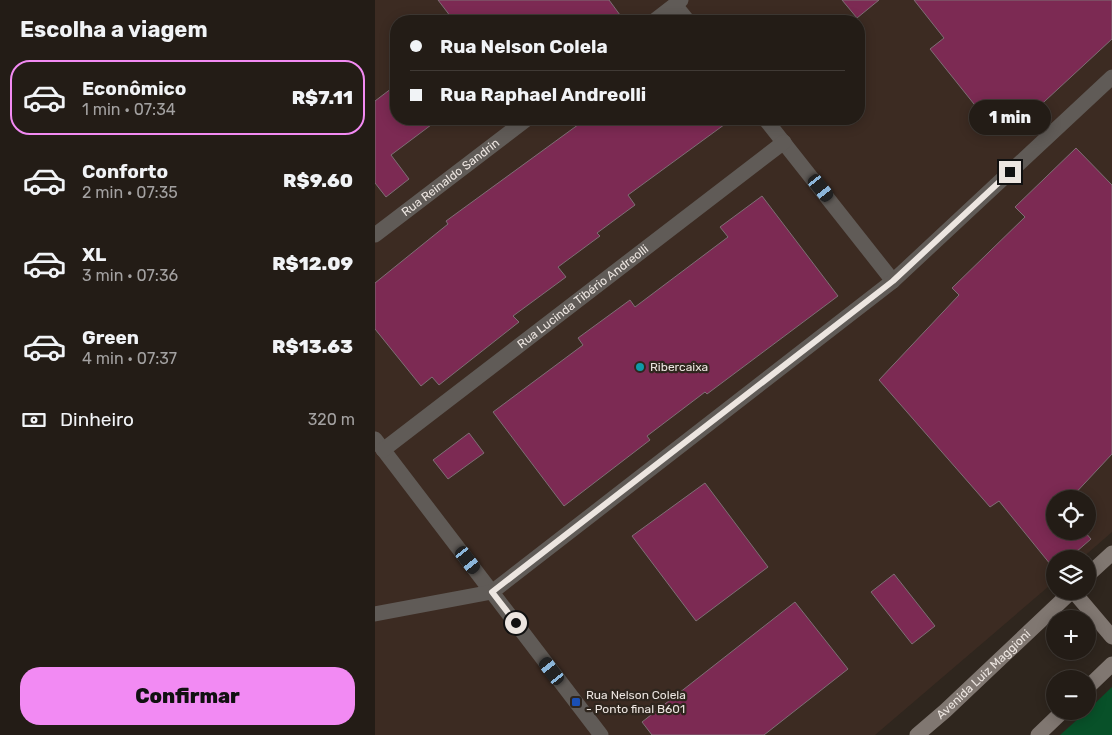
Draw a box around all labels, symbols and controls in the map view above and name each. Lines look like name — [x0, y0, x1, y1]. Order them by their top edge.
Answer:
text: Escolha a viagem — [20, 16, 208, 43]
text: Rua Nelson Colela — [440, 35, 608, 58]
icon: car — [22, 75, 67, 120]
text: Econômico — [82, 77, 186, 100]
text: Rua Raphael Andreolli — [440, 83, 646, 106]
text: R$7.11 — [292, 86, 353, 109]
text: 1 min · 07:34 — [82, 100, 176, 119]
callout: 1 min — [969, 100, 1051, 134]
text: 1 min — [989, 108, 1031, 127]
street label: Rua Reinaldo Sandrin — [399, 136, 502, 219]
icon: car — [22, 158, 67, 203]
text: Conforto — [82, 160, 168, 183]
route end — [999, 161, 1021, 183]
text: R$9.60 — [283, 169, 353, 192]
car — [805, 172, 836, 204]
text: 2 min · 07:35 — [82, 183, 178, 202]
icon: car — [22, 241, 67, 286]
street label: Rua Lucinda Tibério Andreolli — [514, 242, 651, 351]
text: XL — [82, 243, 106, 266]
text: R$12.09 — [272, 252, 353, 275]
text: 3 min · 07:36 — [82, 266, 178, 285]
icon: car — [22, 324, 67, 369]
text: Green — [82, 326, 139, 349]
text: R$13.63 — [272, 335, 353, 358]
text: 4 min · 07:37 — [82, 349, 177, 368]
place label: Ribercaixa — [650, 360, 708, 374]
marker: Ribercaixa — [634, 361, 646, 373]
icon: cash — [20, 406, 48, 434]
text: Dinheiro — [60, 408, 134, 431]
text: 320 m — [308, 410, 355, 429]
map controls — [1046, 490, 1096, 720]
button: locate — [1046, 490, 1096, 540]
car — [452, 544, 483, 576]
button: layers — [1046, 550, 1096, 600]
button: + — [1046, 610, 1096, 660]
route start — [505, 612, 527, 634]
street label: Avenida Luiz Maggioni — [934, 627, 1034, 722]
car — [536, 655, 567, 687]
button: Confirmar — [20, 667, 355, 725]
button: − — [1046, 670, 1096, 720]
place label: Rua Nelson Colela - Ponto final B601 — [586, 688, 686, 716]
marker: Rua Nelson Colela - Ponto final B601 — [570, 696, 582, 708]

